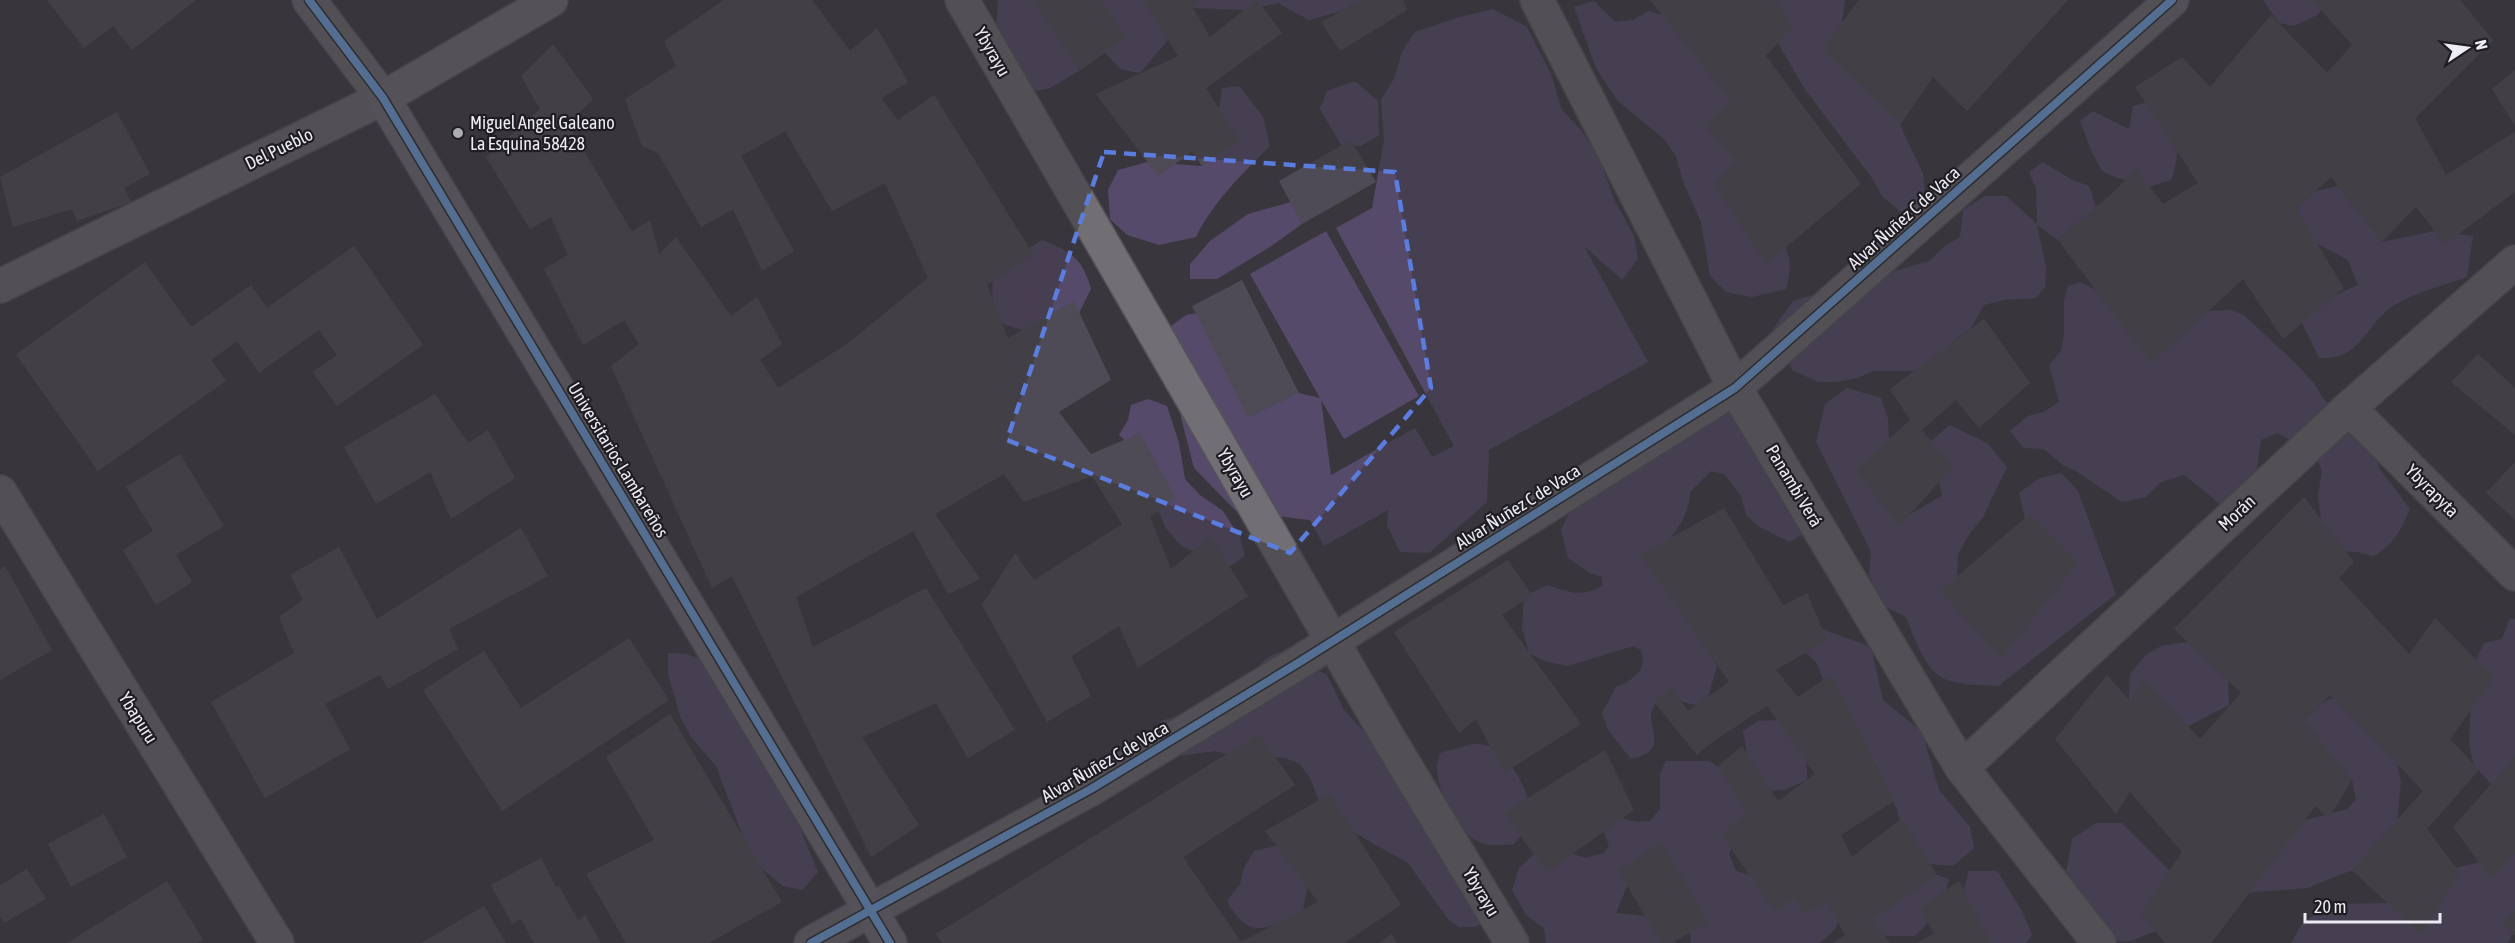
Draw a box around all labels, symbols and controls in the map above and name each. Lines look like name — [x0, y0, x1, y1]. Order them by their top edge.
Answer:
north arrow — [2437, 18, 2497, 78]
street label: Ybyrayu — [970, 23, 1015, 80]
text: N — [2472, 38, 2491, 51]
place label: Miguel Angel Galeano La Esquina 58428 — [470, 112, 615, 154]
street label: Del Pueblo — [241, 123, 316, 174]
marker: Miguel Angel Galeano La Esquina 58428 — [451, 126, 465, 140]
street label: Alvar Ñuñez C de Vaca — [1843, 162, 1964, 273]
street label: Universitarios Lambareños — [564, 378, 673, 541]
street label: Panambi Verá — [1762, 441, 1827, 530]
street label: Ybyrayu — [1213, 444, 1258, 501]
street label: Alvar Ñuñez C de Vaca — [1451, 460, 1584, 553]
street label: Ybyrapyta — [2401, 460, 2463, 522]
street label: Morán — [2214, 490, 2259, 535]
street label: Ybapuru — [115, 688, 162, 747]
street label: Alvar Ñuñez C de Vaca — [1037, 717, 1172, 807]
street label: Ybyrayu — [1459, 864, 1504, 920]
scale bar — [2305, 886, 2440, 924]
text: 20 m — [2314, 896, 2346, 917]

